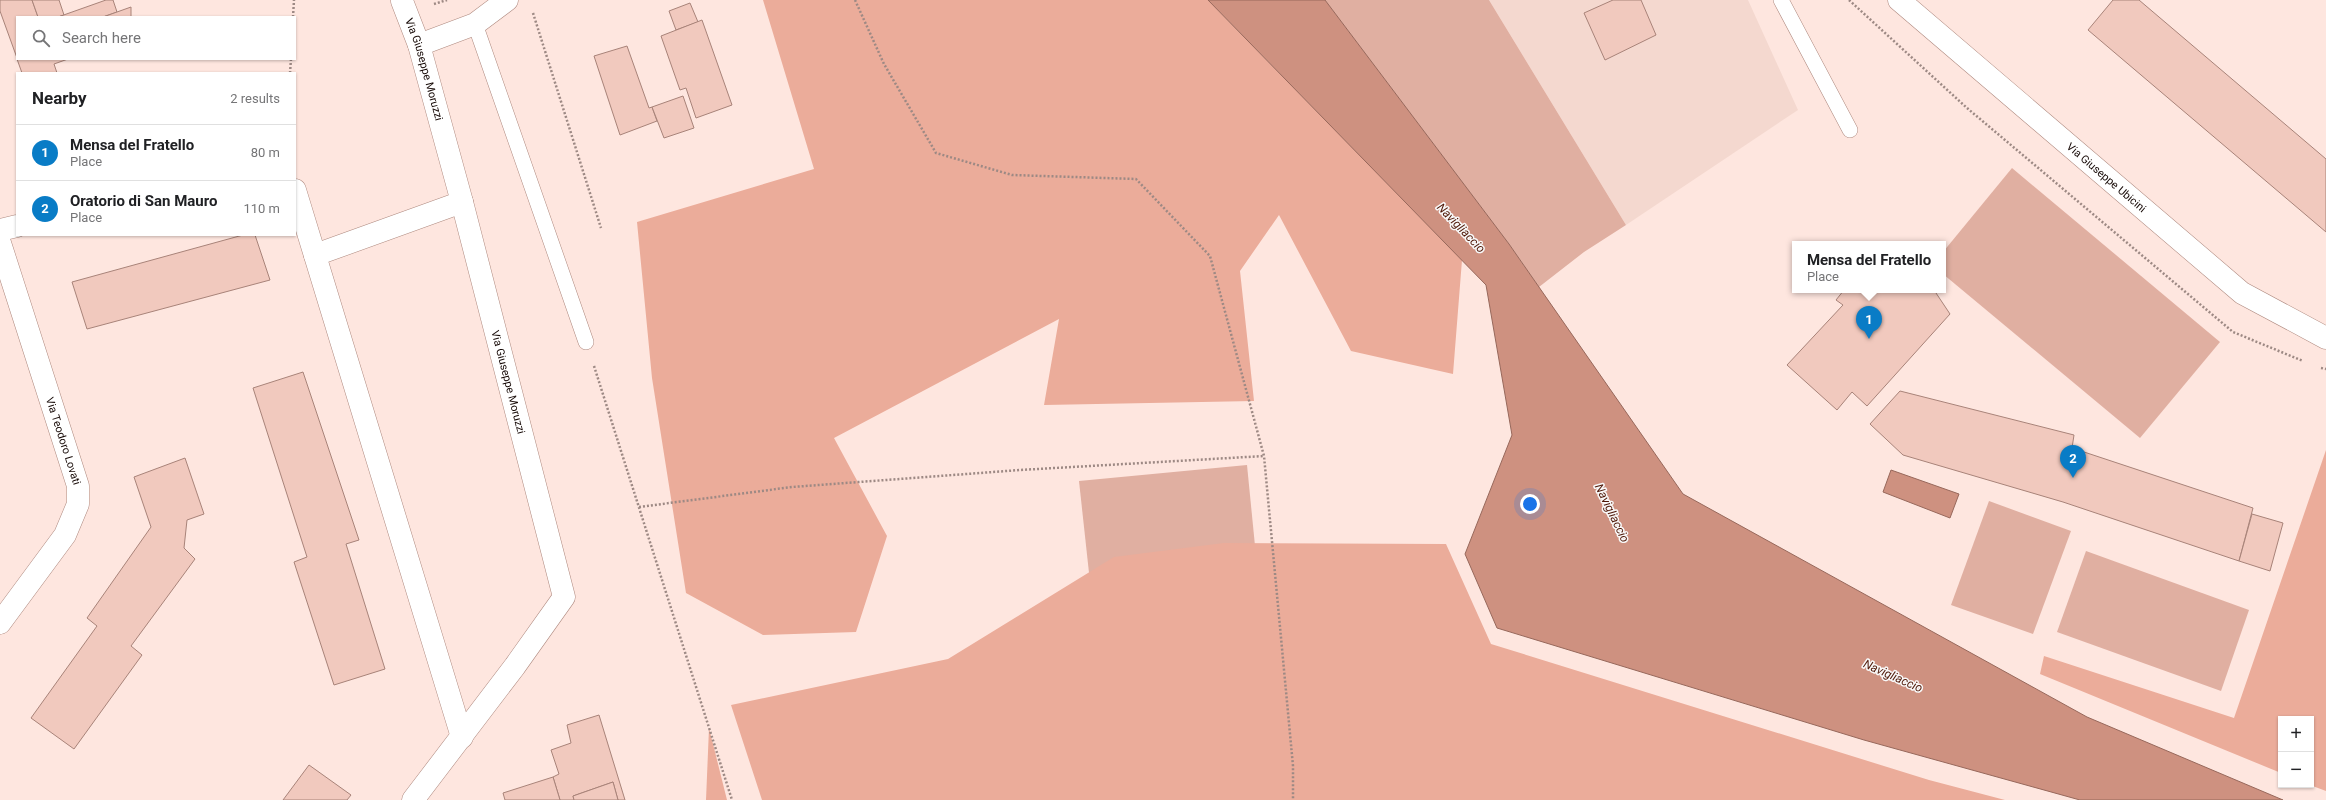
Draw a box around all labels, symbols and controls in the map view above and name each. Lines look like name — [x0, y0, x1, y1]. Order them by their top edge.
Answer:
search box — [16, 16, 296, 60]
street label: Via Giuseppe Moruzzi — [402, 16, 445, 122]
icon: search — [30, 27, 52, 49]
text: Search here — [62, 29, 141, 47]
text: Nearby — [32, 88, 87, 108]
text: 2 results — [230, 91, 280, 106]
text: Mensa del Fratello — [70, 136, 194, 154]
street label: Via Giuseppe Ubicini — [2064, 140, 2149, 215]
text: 1 — [41, 145, 49, 160]
text: 80 m — [251, 145, 280, 160]
text: Place — [70, 154, 102, 169]
text: Oratorio di San Mauro — [70, 192, 217, 210]
water label: Navigliaccio — [1434, 200, 1488, 256]
text: 2 — [41, 201, 49, 216]
text: 110 m — [243, 201, 280, 216]
text: Place — [70, 210, 102, 225]
popup — [1792, 241, 1946, 293]
text: Mensa del Fratello — [1807, 251, 1931, 269]
text: Place — [1807, 269, 1839, 284]
pin: 1 — [1856, 306, 1882, 339]
street label: Via Giuseppe Moruzzi — [488, 329, 528, 435]
street label: Via Teodoro Lovati — [43, 396, 83, 487]
pin: 2 — [2060, 445, 2086, 478]
water label: Navigliaccio — [1592, 482, 1632, 545]
your location — [1520, 494, 1540, 514]
water label: Navigliaccio — [1861, 657, 1925, 695]
map controls — [2278, 716, 2314, 788]
button: + — [2278, 716, 2314, 752]
button: − — [2278, 752, 2314, 788]

